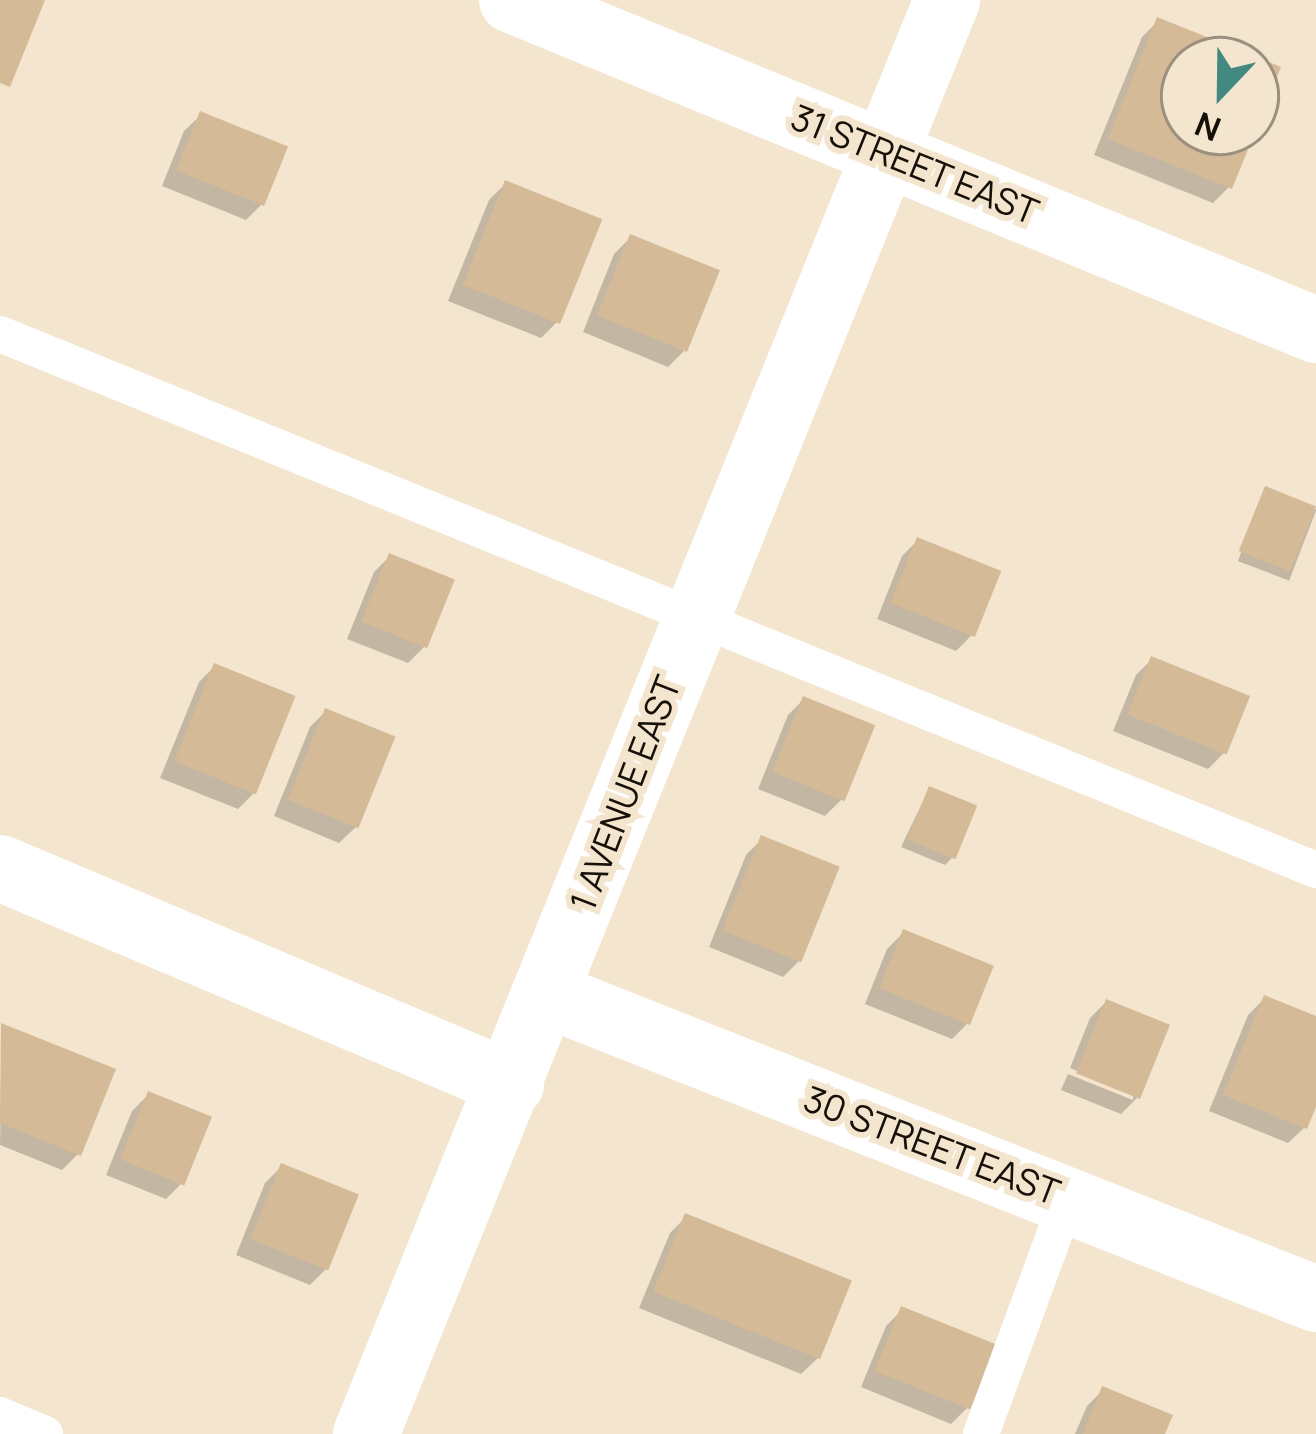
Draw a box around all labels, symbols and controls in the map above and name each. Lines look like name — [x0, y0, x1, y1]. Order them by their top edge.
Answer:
north arrow — [1160, 36, 1280, 156]
street label: 31 STREET EAST — [785, 95, 1045, 233]
text: N — [1188, 102, 1227, 152]
street label: 1 AVENUE EAST — [560, 670, 690, 916]
street label: 30 STREET EAST — [798, 1076, 1066, 1214]

